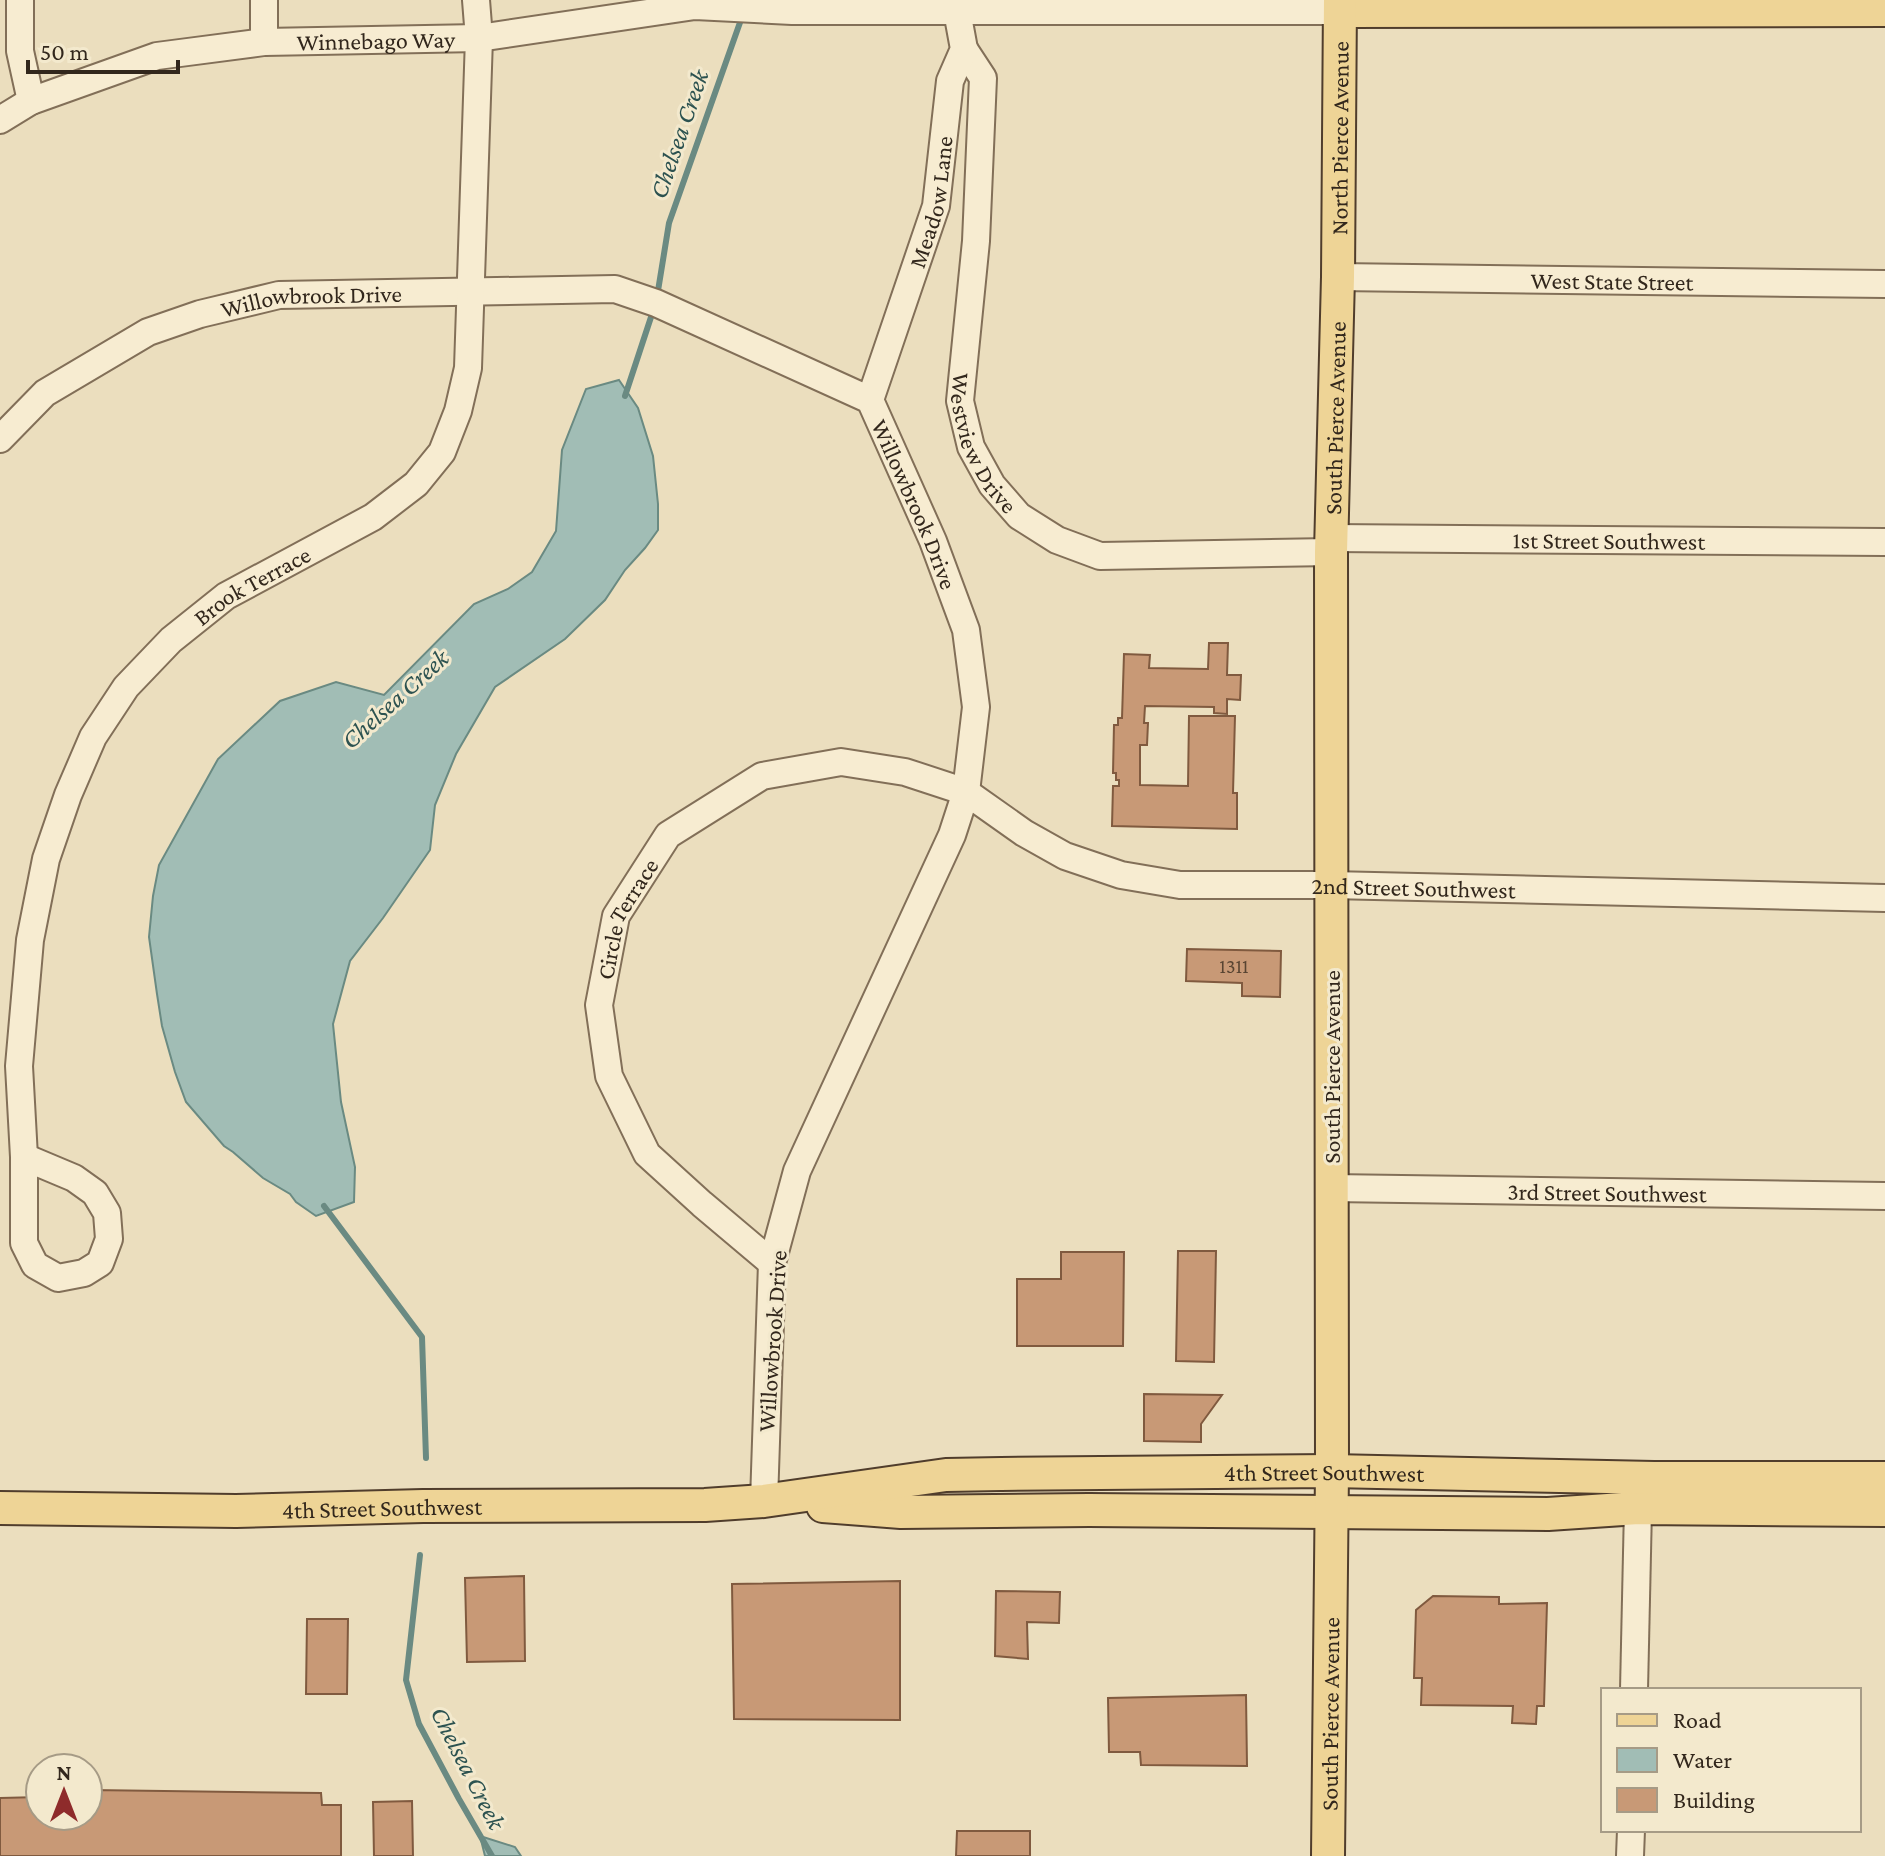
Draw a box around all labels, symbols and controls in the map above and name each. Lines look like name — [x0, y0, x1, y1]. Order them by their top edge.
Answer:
scale bar — [28, 24, 178, 74]
street label: Winnebago Way — [296, 25, 456, 55]
text: 50 m — [40, 38, 89, 65]
street label: North Pierce Avenue — [1325, 41, 1353, 235]
water label: Chelsea Creek — [643, 64, 715, 202]
street label: Meadow Lane — [903, 134, 957, 271]
street label: West State Street — [1530, 266, 1695, 295]
street label: Willowbrook Drive — [218, 279, 402, 322]
street label: South Pierce Avenue — [1318, 321, 1350, 515]
street label: Westview Drive — [946, 372, 1023, 518]
street label: Willowbrook Drive — [867, 415, 963, 593]
street label: 1st Street Southwest — [1513, 526, 1706, 554]
street label: Brook Terrace — [188, 540, 315, 630]
water label: Chelsea Creek — [335, 642, 456, 755]
street label: Circle Terrace — [591, 853, 663, 982]
street label: 2nd Street Southwest — [1311, 872, 1517, 903]
house number: 1311 — [1219, 955, 1249, 977]
street label: South Pierce Avenue — [1318, 970, 1345, 1164]
street label: 3rd Street Southwest — [1507, 1177, 1708, 1207]
street label: Willowbrook Drive — [752, 1249, 792, 1433]
street label: 4th Street Southwest — [1224, 1457, 1425, 1487]
street label: 4th Street Southwest — [281, 1492, 483, 1523]
street label: South Pierce Avenue — [1315, 1617, 1344, 1811]
legend — [1601, 1688, 1861, 1832]
water label: Chelsea Creek — [425, 1702, 512, 1836]
text: Road — [1673, 1706, 1722, 1733]
text: Water — [1673, 1746, 1732, 1773]
north arrow — [24, 1752, 104, 1832]
text: N — [57, 1760, 72, 1785]
text: Building — [1673, 1786, 1755, 1813]

